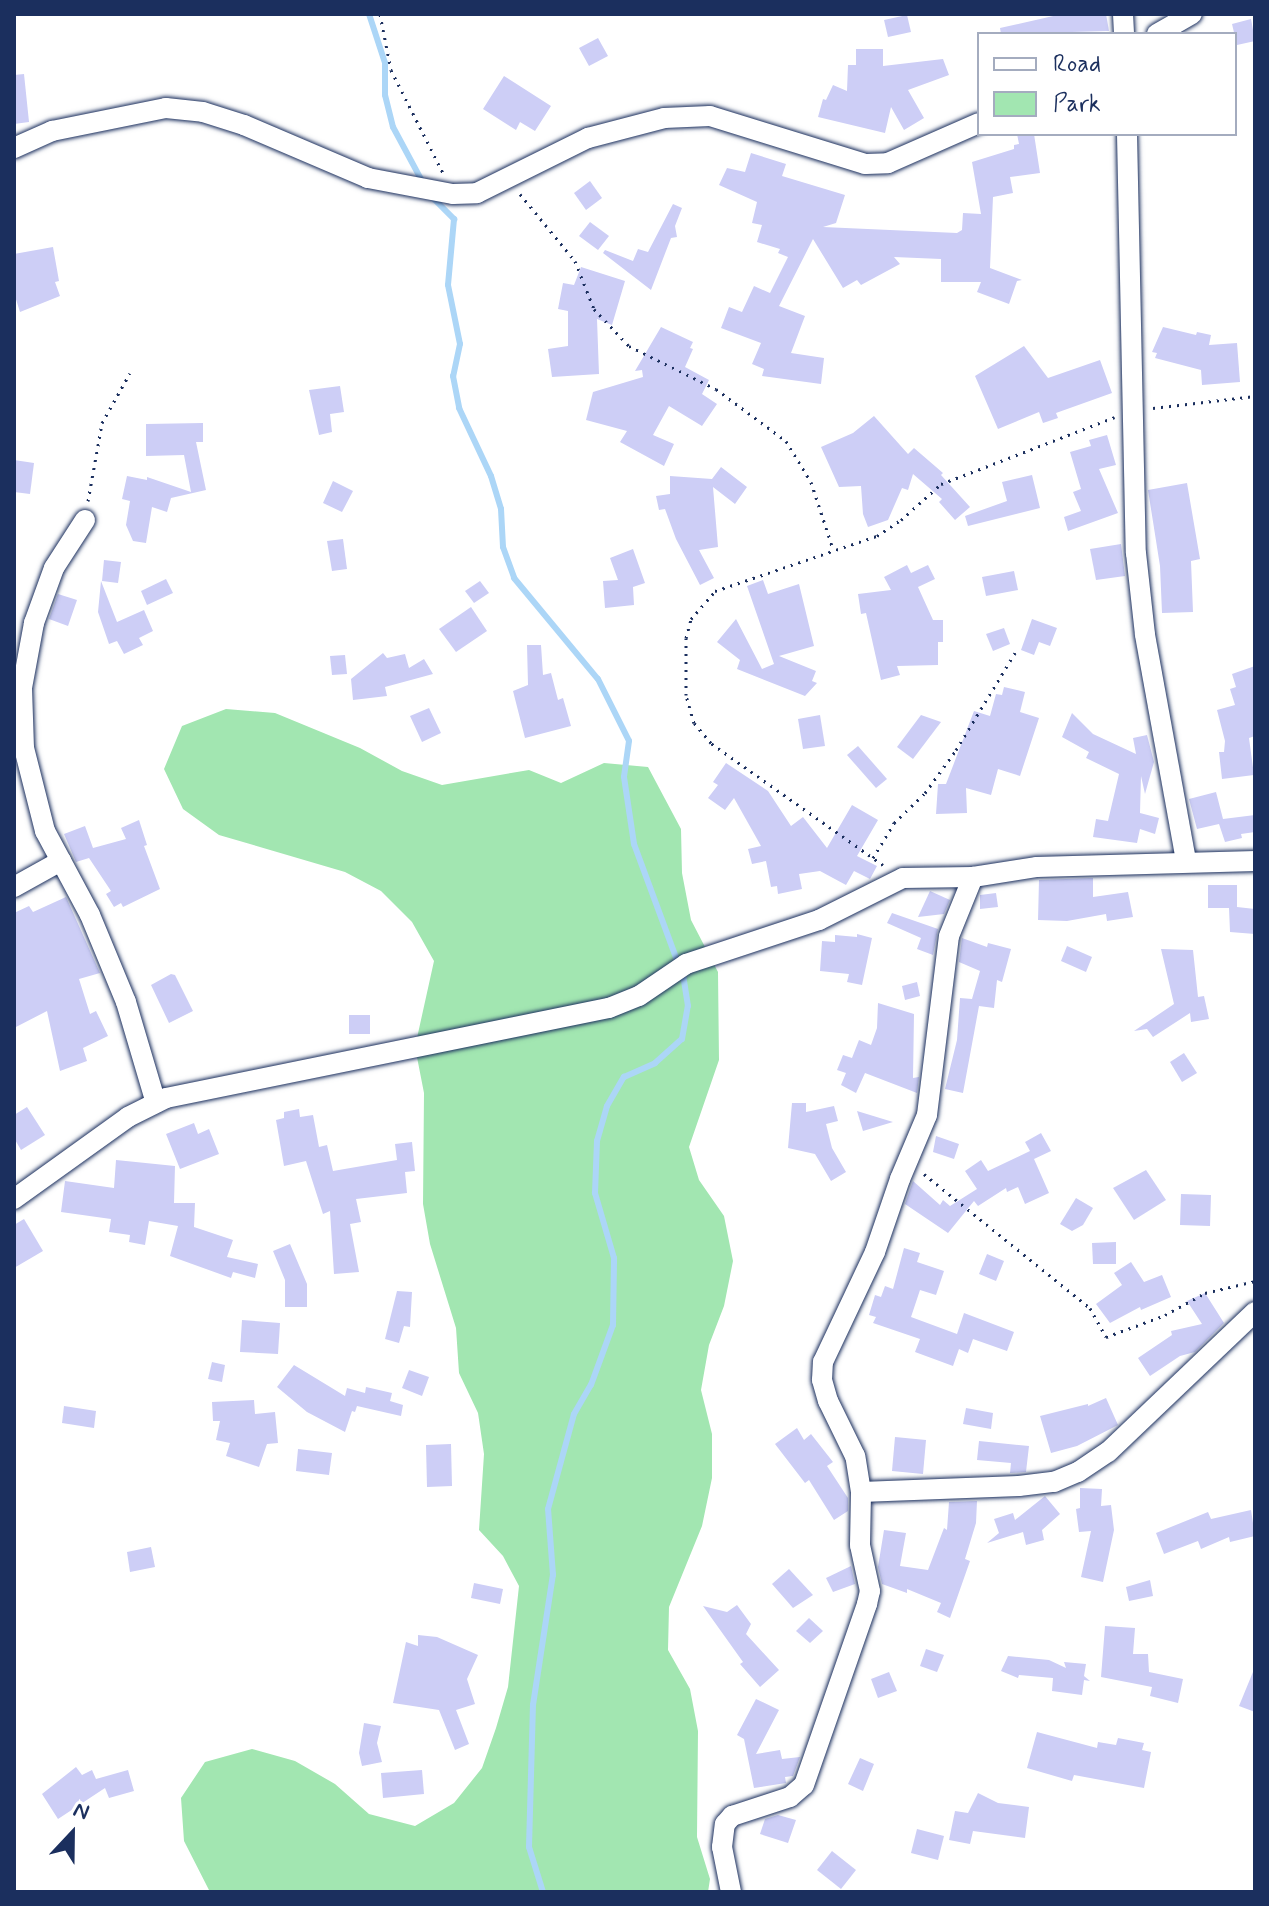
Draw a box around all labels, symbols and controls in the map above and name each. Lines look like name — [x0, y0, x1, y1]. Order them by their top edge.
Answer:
legend — [977, 32, 1237, 136]
text: Road — [1053, 49, 1101, 80]
text: Park — [1053, 89, 1101, 120]
north arrow — [32, 1794, 112, 1874]
text: N — [69, 1796, 93, 1827]

